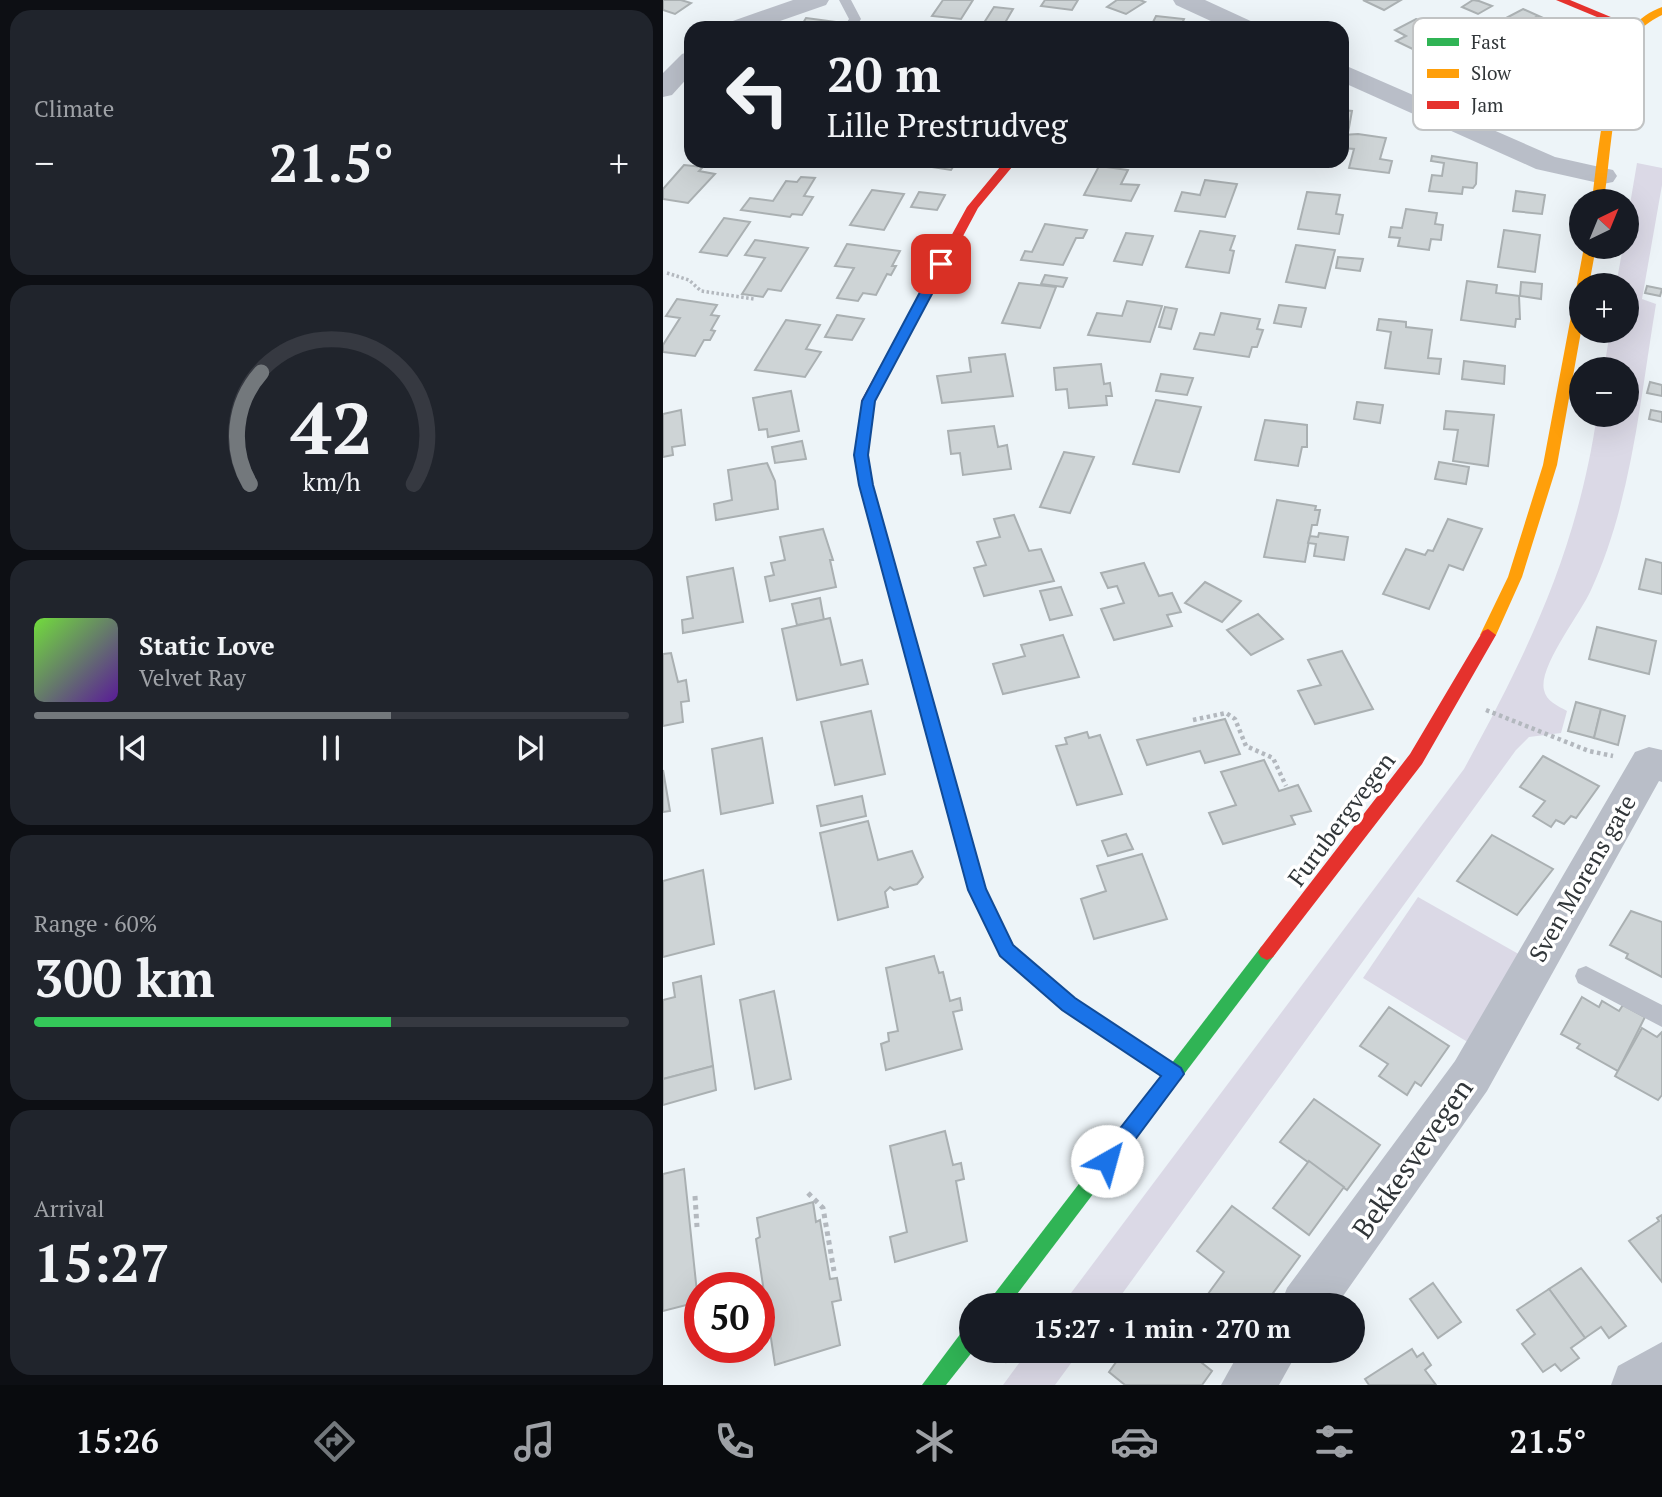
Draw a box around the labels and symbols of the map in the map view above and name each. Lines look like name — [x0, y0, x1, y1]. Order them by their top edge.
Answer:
legend — [1413, 18, 1644, 130]
text: Fast — [1471, 29, 1506, 54]
text: Slow — [1471, 60, 1512, 85]
text: Jam — [1471, 92, 1504, 117]
north arrow — [1569, 189, 1639, 259]
pin — [911, 234, 971, 294]
street label: Furubergvegen — [1280, 746, 1402, 892]
street label: Sven Morens gate — [1521, 788, 1643, 968]
street label: Bekkesvevegen — [1343, 1071, 1481, 1245]
position arrow — [1070, 1124, 1144, 1198]
speed limit sign: 50 — [684, 1272, 775, 1363]

